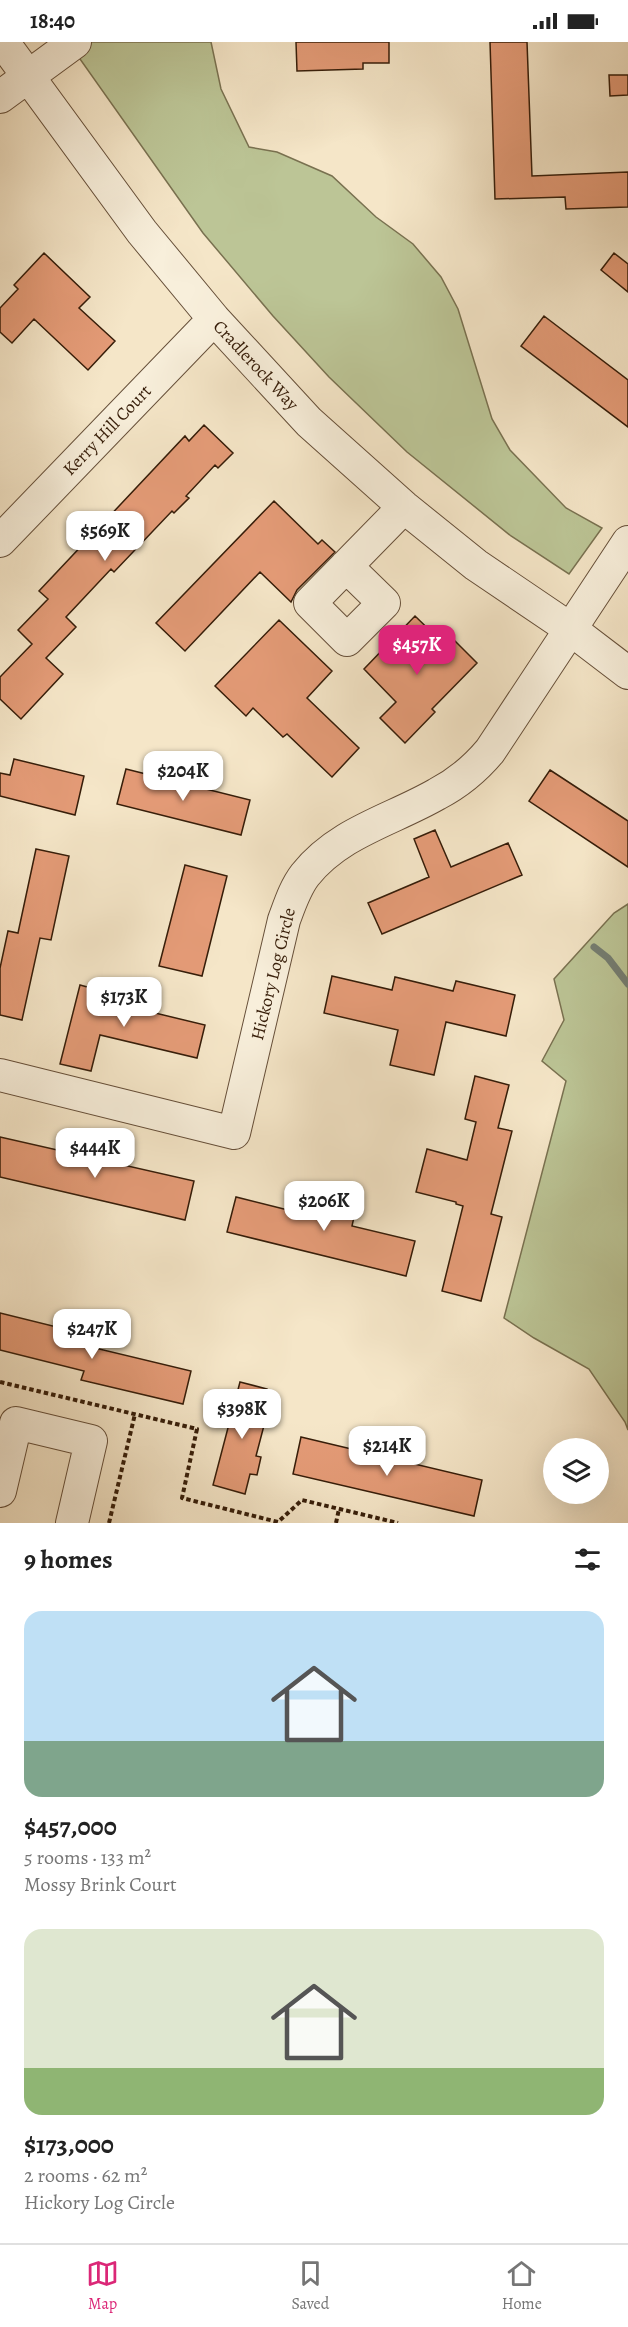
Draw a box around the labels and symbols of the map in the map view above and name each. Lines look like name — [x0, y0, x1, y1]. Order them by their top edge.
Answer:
street label: Cradlerock Way — [208, 315, 305, 416]
street label: Kerry Hill Court — [57, 379, 157, 481]
pin: $569K — [63, 511, 147, 562]
pin: $457K — [375, 625, 459, 676]
pin: $204K — [141, 751, 225, 802]
street label: Hickory Log Circle — [245, 905, 301, 1043]
pin: $173K — [82, 977, 166, 1028]
pin: $444K — [53, 1128, 137, 1179]
pin: $206K — [282, 1181, 366, 1232]
pin: $247K — [50, 1309, 134, 1360]
pin: $398K — [200, 1389, 284, 1440]
pin: $214K — [345, 1426, 429, 1477]

